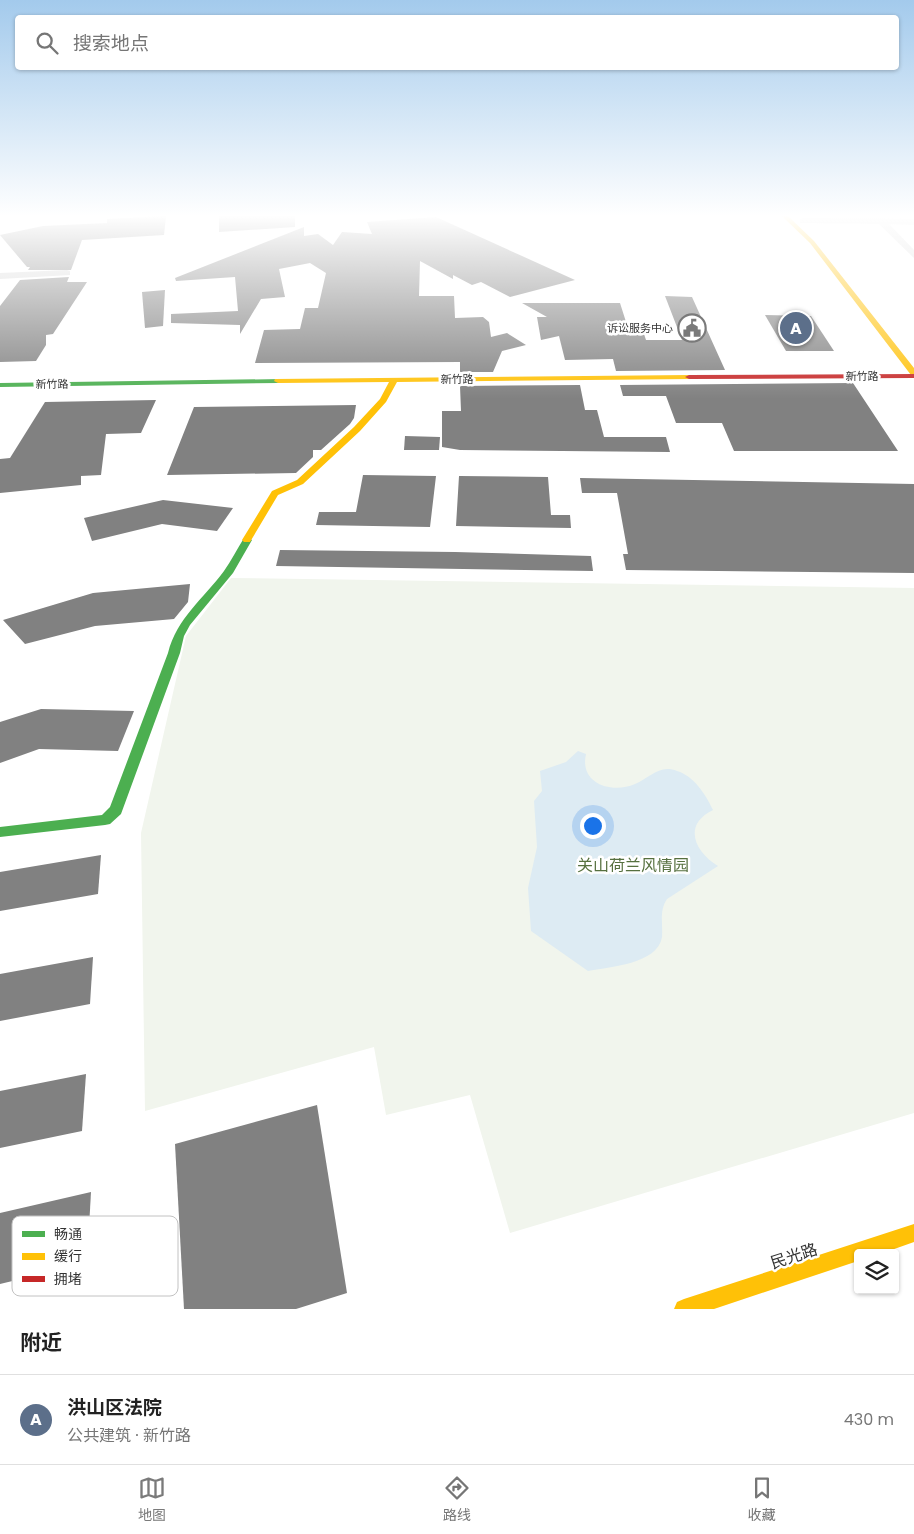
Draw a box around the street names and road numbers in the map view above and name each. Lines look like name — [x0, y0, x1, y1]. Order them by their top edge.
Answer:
street label: 新竹路 — [846, 368, 879, 384]
street label: 新竹路 — [441, 371, 474, 387]
street label: 新竹路 — [35, 376, 69, 392]
street label: 民光路 — [768, 1238, 820, 1274]

